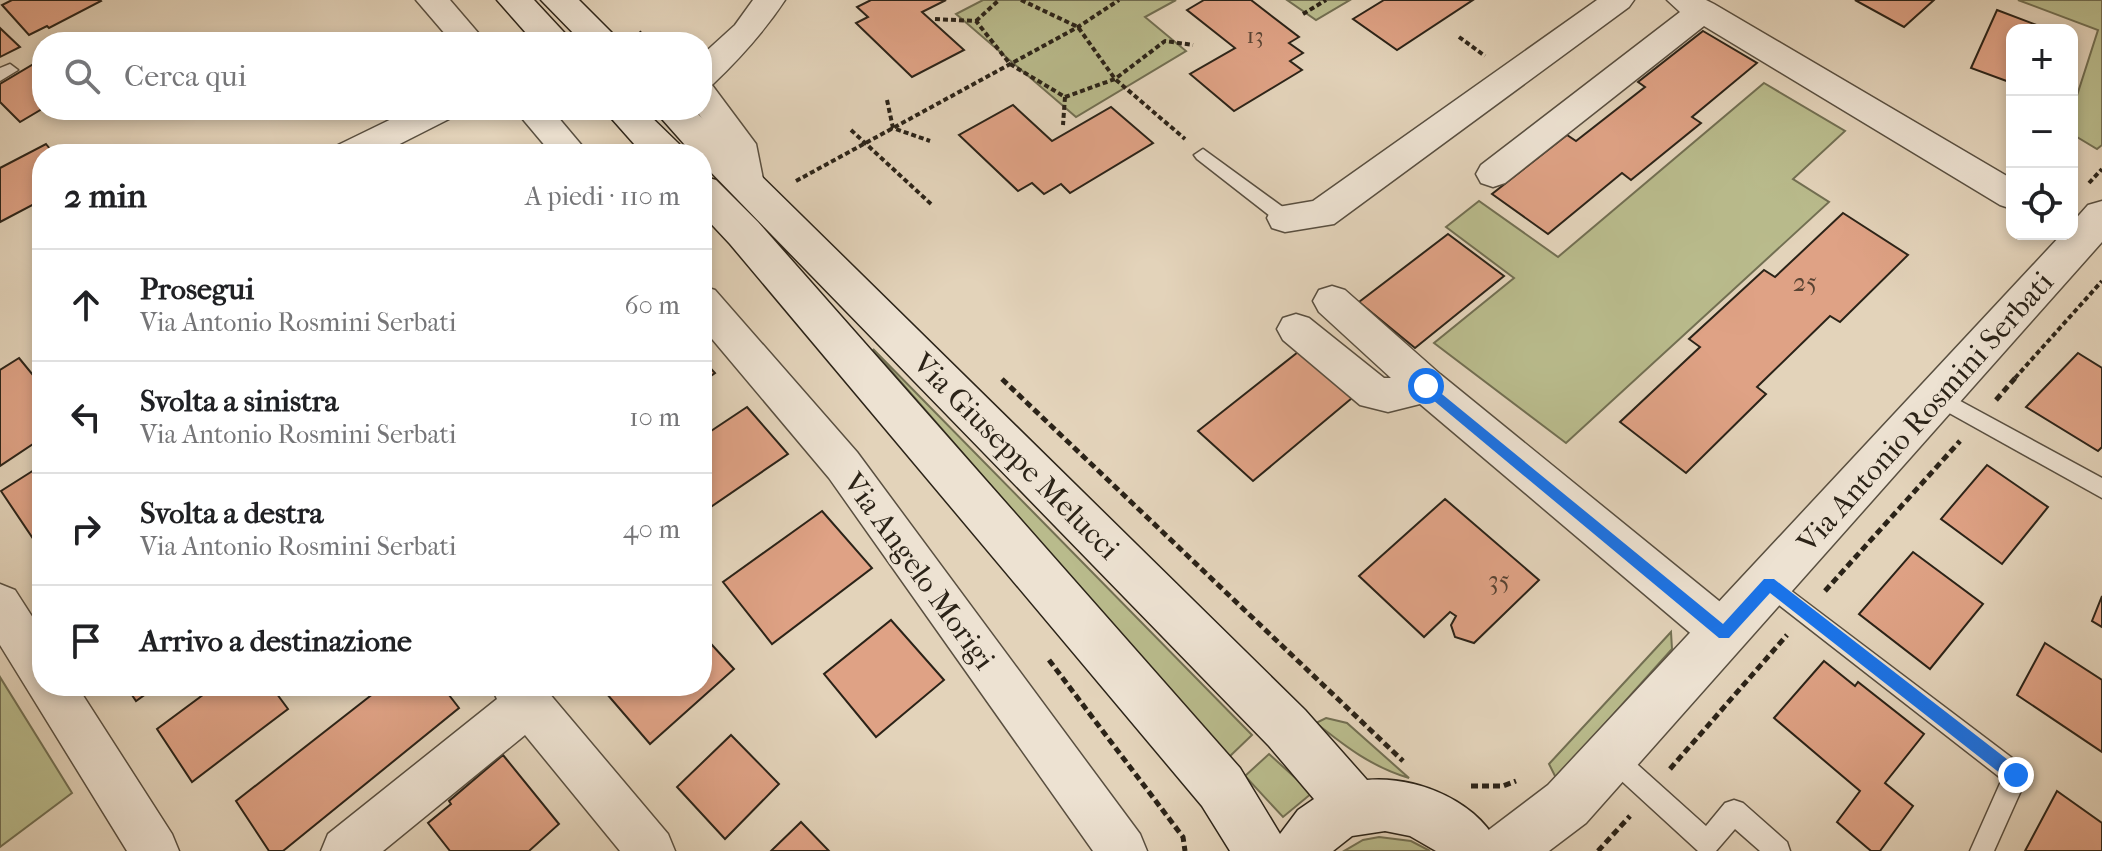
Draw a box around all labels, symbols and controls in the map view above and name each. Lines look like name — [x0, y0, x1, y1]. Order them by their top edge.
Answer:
house number: 13 — [1247, 23, 1263, 49]
map controls — [2006, 24, 2078, 240]
button: + — [2006, 24, 2078, 96]
search box — [32, 32, 712, 120]
icon: search — [60, 54, 104, 98]
text: Cerca qui — [124, 59, 247, 94]
button: − — [2006, 96, 2078, 168]
button: locate — [2006, 168, 2078, 240]
text: 2 min — [64, 176, 147, 216]
text: A piedi · 110 m — [525, 181, 680, 212]
street label: Via Antonio Rosmini Serbati — [1790, 265, 2061, 560]
house number: 25 — [1793, 267, 1817, 298]
text: Prosegui — [140, 272, 254, 307]
icon: ahead — [64, 283, 108, 327]
text: 60 m — [624, 290, 680, 321]
text: Via Antonio Rosmini Serbati — [140, 307, 456, 338]
street label: Via Giuseppe Melucci — [905, 345, 1126, 567]
route start — [1408, 368, 1444, 404]
text: Svolta a sinistra — [140, 384, 338, 419]
icon: left — [64, 395, 108, 439]
text: 10 m — [629, 402, 680, 433]
text: Via Antonio Rosmini Serbati — [140, 419, 456, 450]
street label: Via Angelo Morigi — [835, 465, 1002, 677]
text: Svolta a destra — [140, 496, 323, 531]
icon: right — [64, 507, 108, 551]
text: 40 m — [623, 514, 680, 545]
text: Via Antonio Rosmini Serbati — [140, 531, 456, 562]
house number: 35 — [1488, 565, 1510, 596]
icon: arrive — [64, 619, 108, 663]
text: Arrivo a destinazione — [140, 624, 412, 659]
route end — [1998, 757, 2034, 793]

